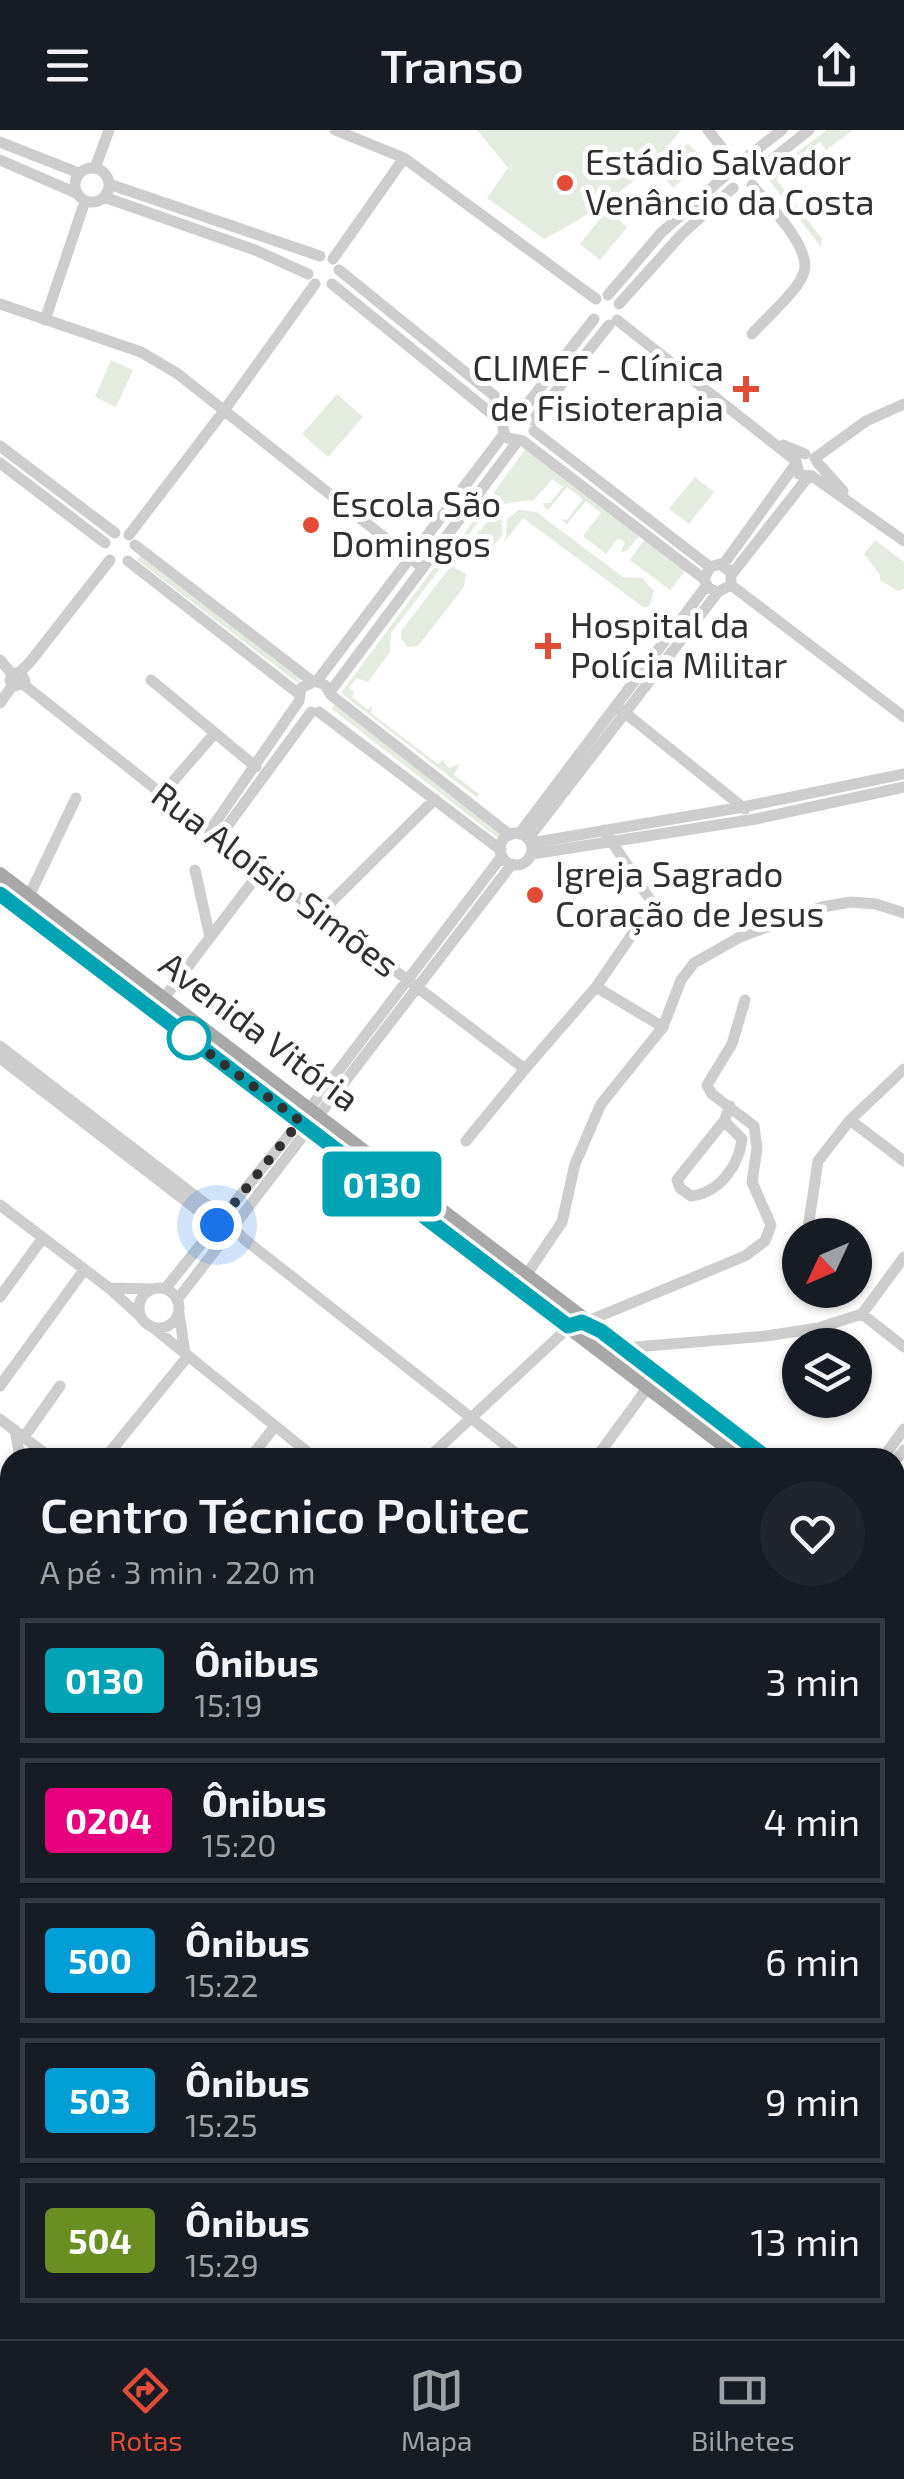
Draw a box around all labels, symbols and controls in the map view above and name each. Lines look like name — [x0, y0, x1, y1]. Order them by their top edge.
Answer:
icon: menu — [40, 38, 95, 93]
text: Transo — [380, 38, 524, 92]
icon: share — [809, 38, 864, 93]
place label: Estádio Salvador Venâncio da Costa — [585, 140, 874, 222]
marker: Estádio Salvador Venâncio da Costa — [554, 172, 576, 194]
place label: CLIMEF - Clínica de Fisioterapia — [473, 346, 724, 428]
marker: CLIMEF - Clínica de Fisioterapia — [733, 376, 759, 402]
place label: Escola São Domingos — [331, 482, 501, 564]
marker: Escola São Domingos — [300, 514, 322, 536]
place label: Hospital da Polícia Militar — [570, 603, 787, 685]
marker: Hospital da Polícia Militar — [535, 633, 561, 659]
street label: Rua Aloísio Simões — [145, 772, 408, 985]
place label: Igreja Sagrado Coração de Jesus — [555, 852, 824, 936]
marker: Igreja Sagrado Coração de Jesus — [524, 884, 546, 906]
street label: Avenida Vitória — [152, 942, 368, 1119]
unlabelled marker — [168, 1017, 210, 1059]
line badge: 0130 — [312, 1152, 452, 1216]
text: 0130 — [342, 1163, 422, 1205]
your location — [192, 1200, 242, 1250]
north arrow — [782, 1218, 872, 1308]
map controls — [782, 1218, 872, 1418]
button: layers — [782, 1328, 872, 1418]
button: heart — [760, 1481, 865, 1586]
text: Centro Técnico Politec — [40, 1485, 530, 1543]
text: A pé · 3 min · 220 m — [40, 1552, 316, 1590]
text: Ônibus — [194, 1639, 319, 1685]
text: 3 min — [766, 1658, 860, 1704]
text: 0130 — [65, 1659, 144, 1701]
text: 15:19 — [194, 1685, 263, 1723]
text: Ônibus — [202, 1779, 327, 1825]
text: 4 min — [763, 1798, 860, 1844]
text: 0204 — [65, 1799, 152, 1841]
text: 15:20 — [202, 1825, 277, 1863]
text: Ônibus — [185, 1919, 310, 1965]
text: 6 min — [765, 1938, 860, 1984]
text: 500 — [68, 1939, 132, 1981]
text: 15:22 — [185, 1965, 258, 2003]
text: Ônibus — [185, 2059, 310, 2105]
text: 9 min — [765, 2078, 860, 2124]
text: 503 — [69, 2079, 131, 2121]
text: 15:25 — [185, 2105, 258, 2143]
text: Ônibus — [185, 2199, 310, 2245]
text: 13 min — [750, 2218, 860, 2264]
text: 504 — [68, 2219, 132, 2261]
text: 15:29 — [185, 2245, 259, 2283]
tab: Rotas — [109, 2363, 183, 2457]
tab: Mapa — [401, 2363, 472, 2457]
tab: Bilhetes — [691, 2363, 795, 2457]

